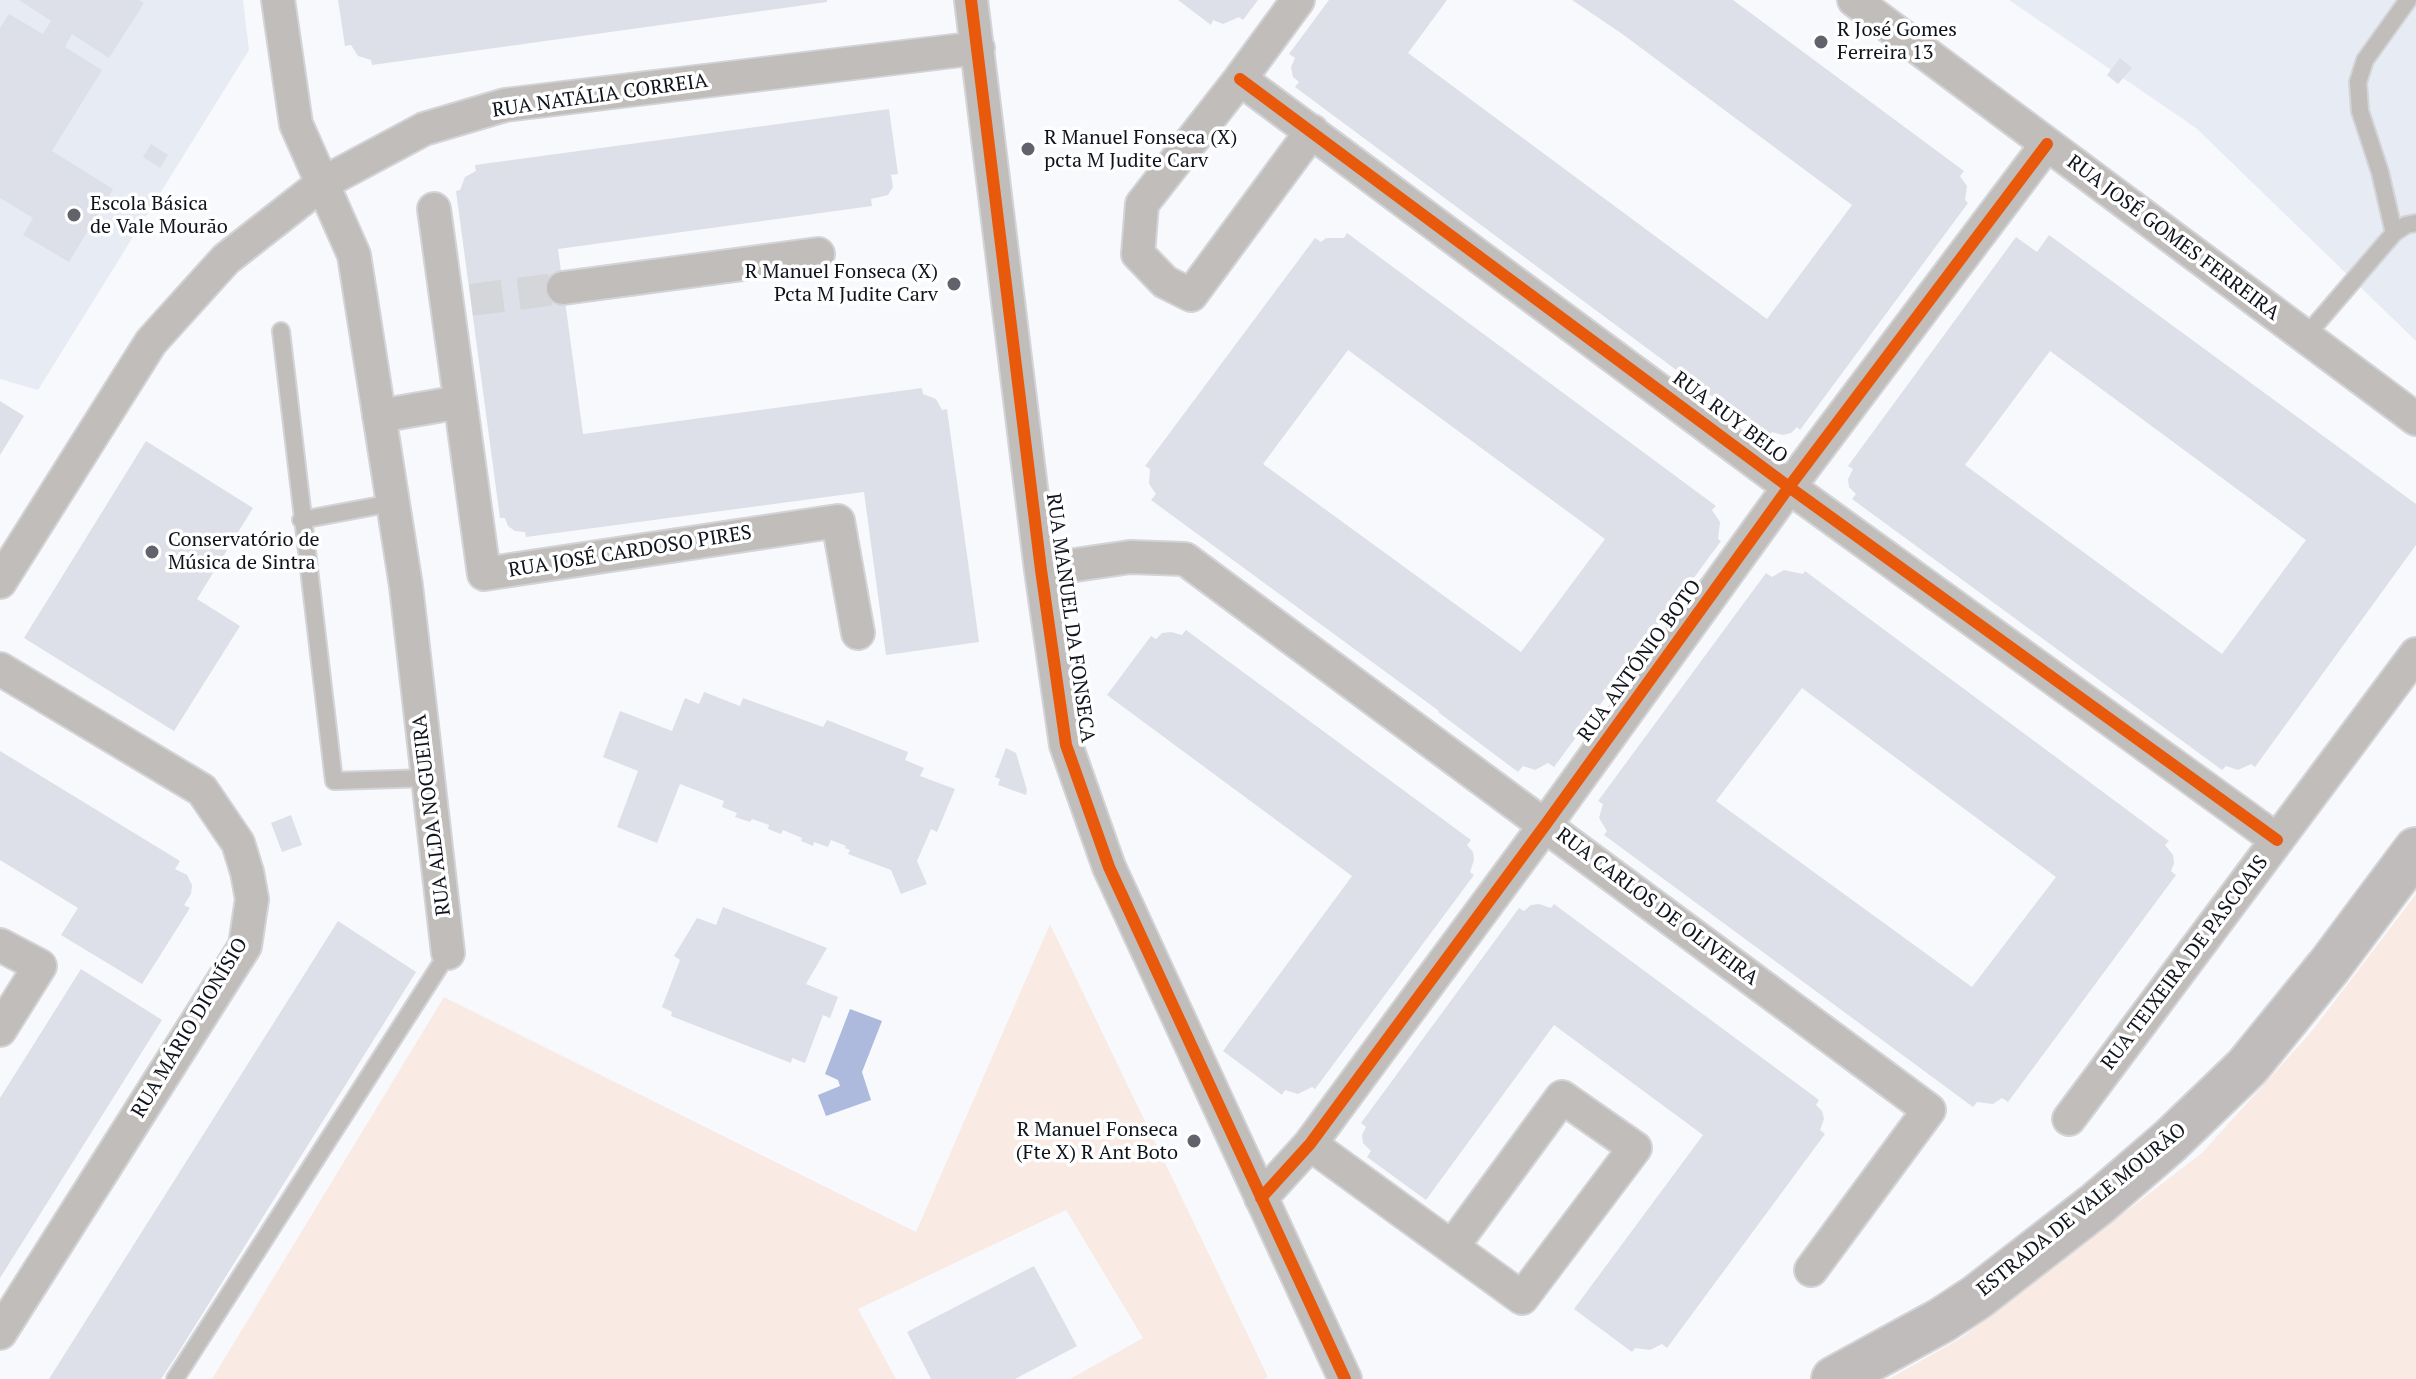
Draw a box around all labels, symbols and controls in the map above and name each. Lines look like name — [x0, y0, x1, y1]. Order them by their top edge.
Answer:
place label: R José Gomes Ferreira 13 — [1837, 18, 1957, 65]
marker: R José Gomes Ferreira 13 — [1812, 33, 1830, 51]
street label: RUA NATÁLIA CORREIA — [491, 69, 709, 123]
place label: R Manuel Fonseca (X) pcta M Judite Carv — [1044, 126, 1237, 173]
marker: R Manuel Fonseca (X) pcta M Judite Carv — [1019, 140, 1037, 158]
street label: RUA JOSÉ GOMES FERREIRA — [2062, 150, 2284, 326]
place label: Escola Básica de Vale Mourão — [90, 192, 228, 239]
marker: Escola Básica de Vale Mourão — [65, 206, 83, 224]
place label: R Manuel Fonseca (X) Pcta M Judite Carv — [745, 260, 938, 307]
marker: R Manuel Fonseca (X) Pcta M Judite Carv — [945, 275, 963, 293]
street label: RUA RUY BELO — [1668, 367, 1792, 469]
street label: RUA MANUEL DA FONSECA — [1041, 492, 1099, 744]
street label: RUA JOSÉ CARDOSO PIRES — [507, 521, 753, 583]
place label: Conservatório de Música de Sintra — [168, 528, 320, 575]
marker: Conservatório de Música de Sintra — [143, 543, 161, 561]
street label: RUA ANTÓNIO BOTO — [1573, 575, 1707, 747]
street label: RUA ALDA NOGUEIRA — [408, 713, 456, 917]
street label: RUA CARLOS DE OLIVEIRA — [1551, 823, 1763, 991]
street label: RUA TEIXEIRA DE PASCOAIS — [2097, 851, 2273, 1075]
street label: RUA MÁRIO DIONÍSIO — [127, 934, 253, 1122]
place label: R Manuel Fonseca (Fte X) R Ant Boto — [1016, 1118, 1178, 1165]
street label: ESTRADA DE VALE MOURÃO — [1973, 1118, 2191, 1302]
marker: R Manuel Fonseca (Fte X) R Ant Boto — [1185, 1132, 1203, 1150]

